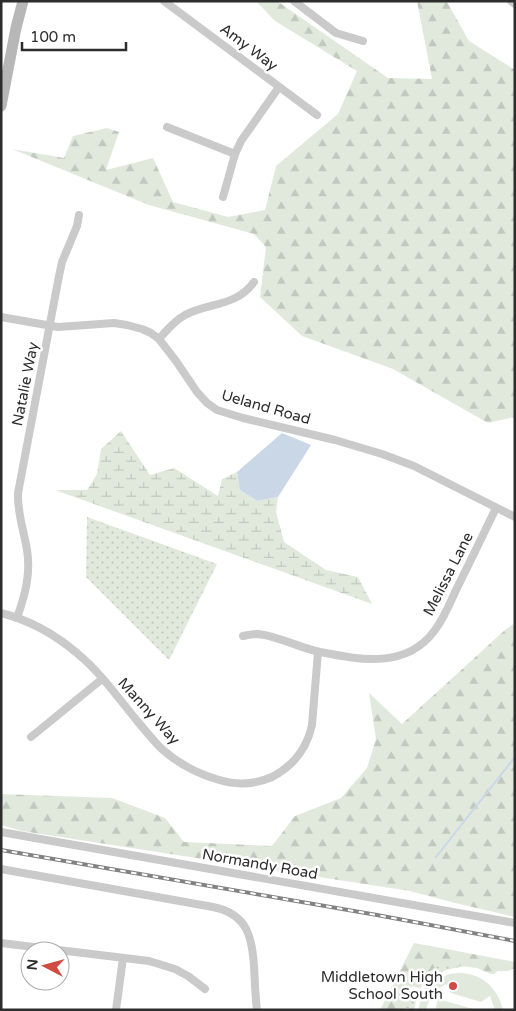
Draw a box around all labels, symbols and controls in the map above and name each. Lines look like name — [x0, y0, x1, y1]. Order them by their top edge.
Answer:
street label: Amy Way — [217, 19, 281, 75]
scale bar — [22, 20, 126, 52]
text: 100 m — [30, 28, 76, 46]
street label: Natalie Way — [8, 340, 42, 428]
street label: Ueland Road — [219, 386, 313, 428]
street label: Melissa Lane — [419, 529, 477, 619]
street label: Manny Way — [114, 674, 184, 748]
street label: Normandy Road — [201, 845, 319, 883]
north arrow — [20, 941, 70, 991]
text: N — [24, 958, 42, 971]
place label: Middletown High School South — [321, 968, 443, 1003]
marker: Middletown High School South — [447, 980, 459, 992]

